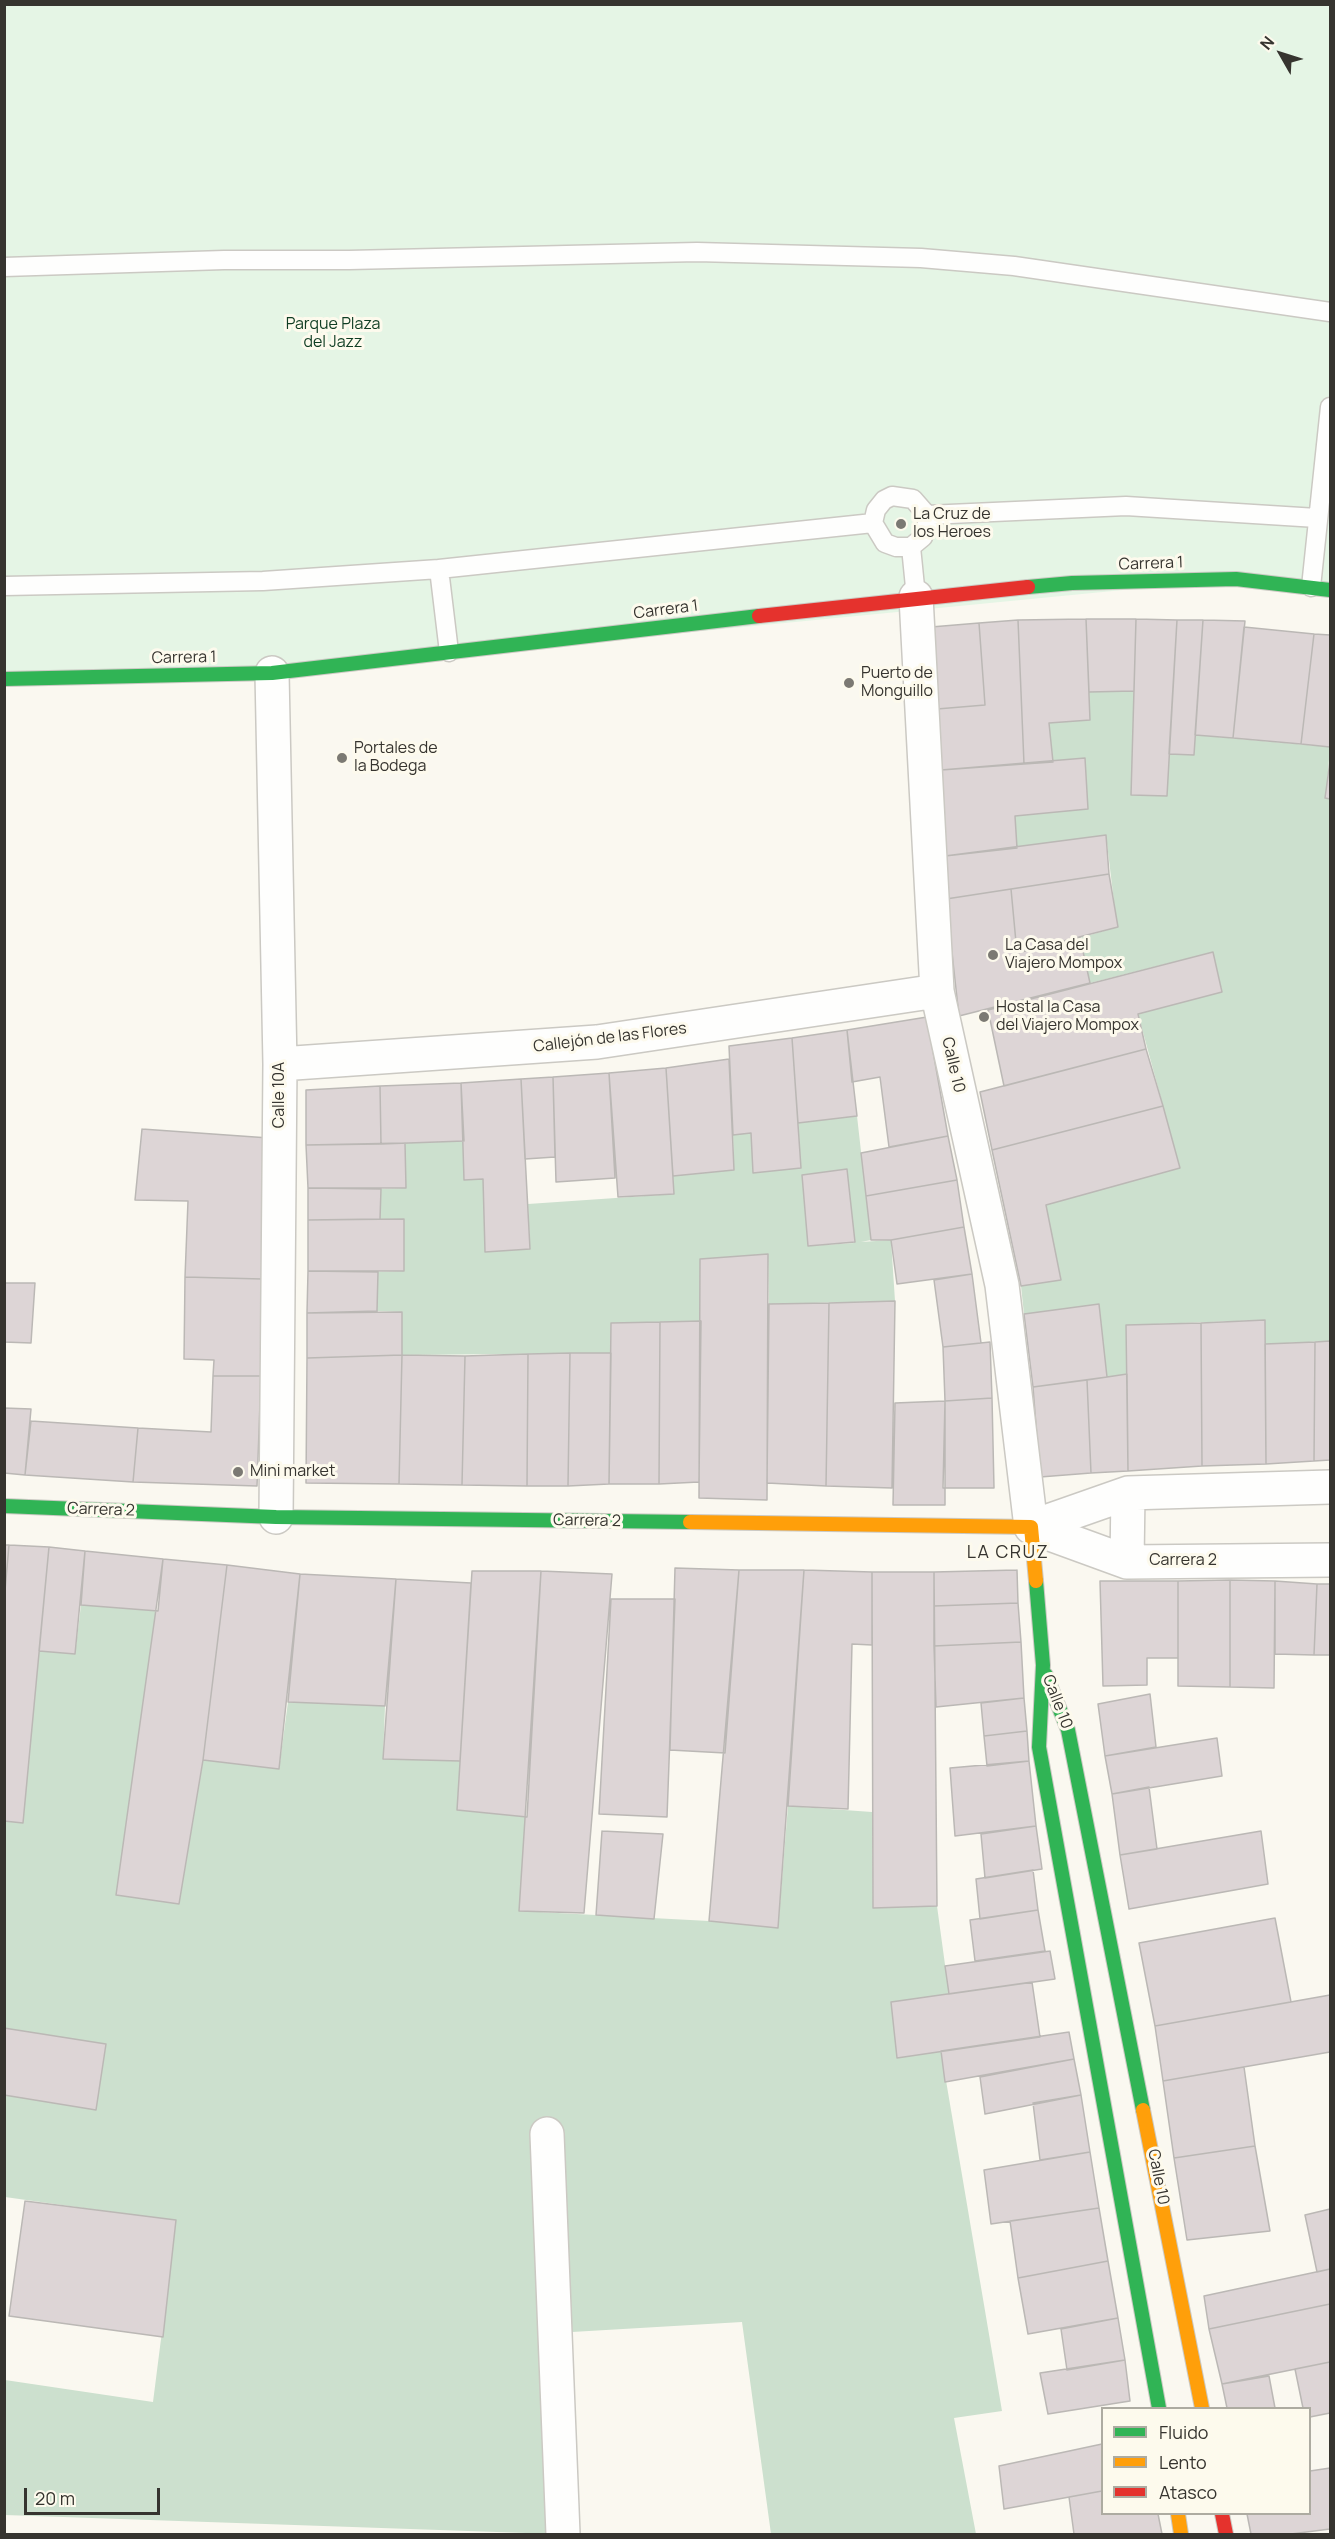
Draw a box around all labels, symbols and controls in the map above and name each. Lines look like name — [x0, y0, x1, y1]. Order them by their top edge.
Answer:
north arrow — [1251, 24, 1311, 84]
text: N — [1255, 31, 1279, 54]
park label: Parque Plaza del Jazz — [286, 315, 380, 353]
place label: La Cruz de los Heroes — [913, 505, 991, 543]
marker: La Cruz de los Heroes — [894, 517, 908, 531]
street label: Carrera 1 — [1118, 553, 1184, 575]
street label: Carrera 1 — [633, 597, 699, 623]
street label: Carrera 1 — [151, 648, 217, 668]
place label: Puerto de Monguillo — [861, 664, 933, 702]
marker: Puerto de Monguillo — [842, 676, 856, 690]
place label: Portales de la Bodega — [354, 739, 438, 777]
marker: Portales de la Bodega — [335, 751, 349, 765]
place label: La Casa del Viajero Mompox — [1005, 936, 1122, 974]
marker: La Casa del Viajero Mompox — [986, 948, 1000, 962]
place label: Hostal la Casa del Viajero Mompox — [996, 998, 1139, 1036]
marker: Hostal la Casa del Viajero Mompox — [977, 1010, 991, 1024]
street label: Callejón de las Flores — [532, 1019, 688, 1057]
street label: Calle 10 — [937, 1035, 969, 1095]
street label: Calle 10A — [270, 1062, 290, 1128]
place label: Mini market — [250, 1462, 335, 1482]
marker: Mini market — [231, 1465, 245, 1479]
street label: Carrera 2 — [67, 1499, 135, 1521]
street label: Carrera 2 — [553, 1511, 621, 1531]
district label: LA CRUZ — [967, 1542, 1049, 1564]
street label: Carrera 2 — [1149, 1551, 1217, 1571]
street label: Calle 10 — [1038, 1672, 1076, 1732]
street label: Calle 10 — [1143, 2148, 1173, 2206]
legend — [1101, 2407, 1311, 2515]
text: Fluido — [1159, 2420, 1208, 2444]
text: Lento — [1159, 2450, 1207, 2474]
scale bar — [27, 2476, 164, 2514]
text: Atasco — [1159, 2480, 1217, 2504]
text: 20 m — [35, 2486, 75, 2510]

